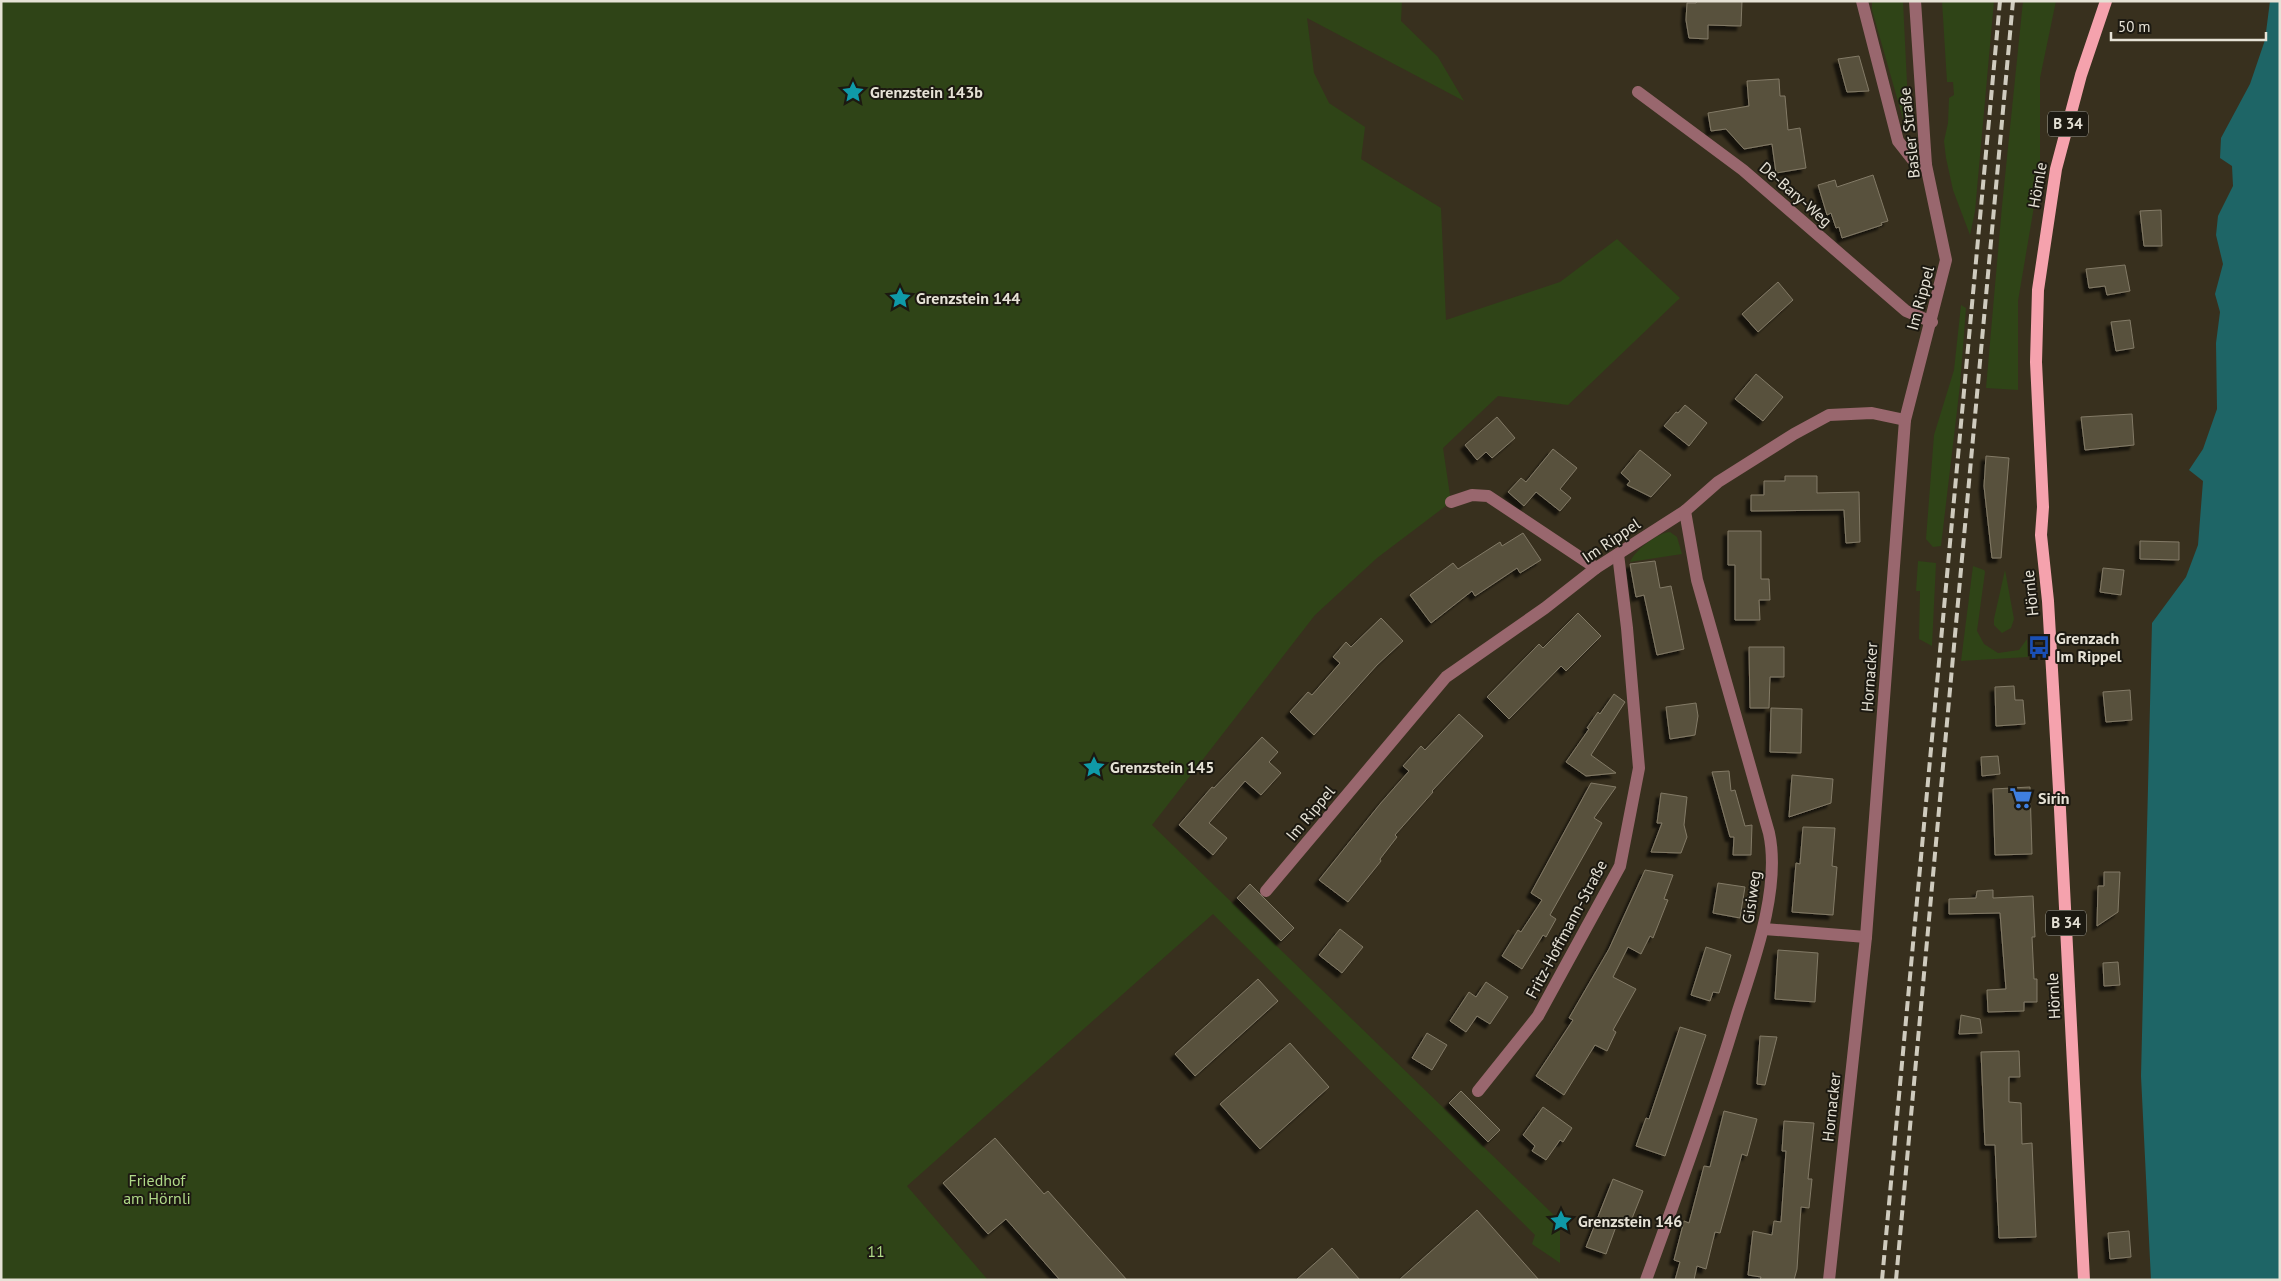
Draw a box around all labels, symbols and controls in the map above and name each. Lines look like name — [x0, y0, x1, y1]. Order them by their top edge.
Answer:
scale bar — [2111, 10, 2266, 42]
text: 50 m — [2118, 17, 2151, 36]
place icon: Grenzstein 143b — [840, 79, 866, 105]
place label: Grenzstein 143b — [870, 82, 983, 102]
street label: Basler Straße — [1894, 86, 1924, 180]
road number: B 34 — [2048, 112, 2088, 136]
street label: De-Bary-Weg — [1756, 157, 1836, 231]
street label: Hörnle — [2023, 160, 2051, 210]
street label: Im Rippel — [1902, 263, 1938, 332]
place icon: Grenzstein 144 — [887, 285, 913, 311]
place label: Grenzstein 144 — [916, 288, 1020, 308]
street label: Im Rippel — [1578, 513, 1644, 567]
street label: Hörnle — [2018, 569, 2042, 617]
place label: Grenzach Im Rippel — [2056, 628, 2122, 666]
bus stop icon: Grenzach Im Rippel — [2026, 634, 2052, 660]
street label: Hornacker — [1857, 641, 1881, 712]
place icon: Grenzstein 145 — [1081, 754, 1107, 780]
place label: Grenzstein 145 — [1110, 757, 1214, 777]
street label: Im Rippel — [1281, 781, 1339, 845]
supermarket icon: Sirin — [2008, 785, 2034, 811]
place label: Sirin — [2038, 788, 2069, 808]
street label: Fritz-Hoffmann-Straße — [1521, 856, 1611, 1002]
street label: Gisiweg — [1737, 869, 1765, 925]
road number: B 34 — [2046, 910, 2086, 936]
street label: Hörnle — [2042, 972, 2064, 1020]
street label: Hornacker — [1817, 1071, 1845, 1143]
park label: Friedhof am Hörnli — [123, 1170, 191, 1208]
place icon: Grenzstein 146 — [1548, 1208, 1574, 1234]
place label: Grenzstein 146 — [1578, 1211, 1682, 1231]
park label: 11 — [867, 1241, 885, 1261]

